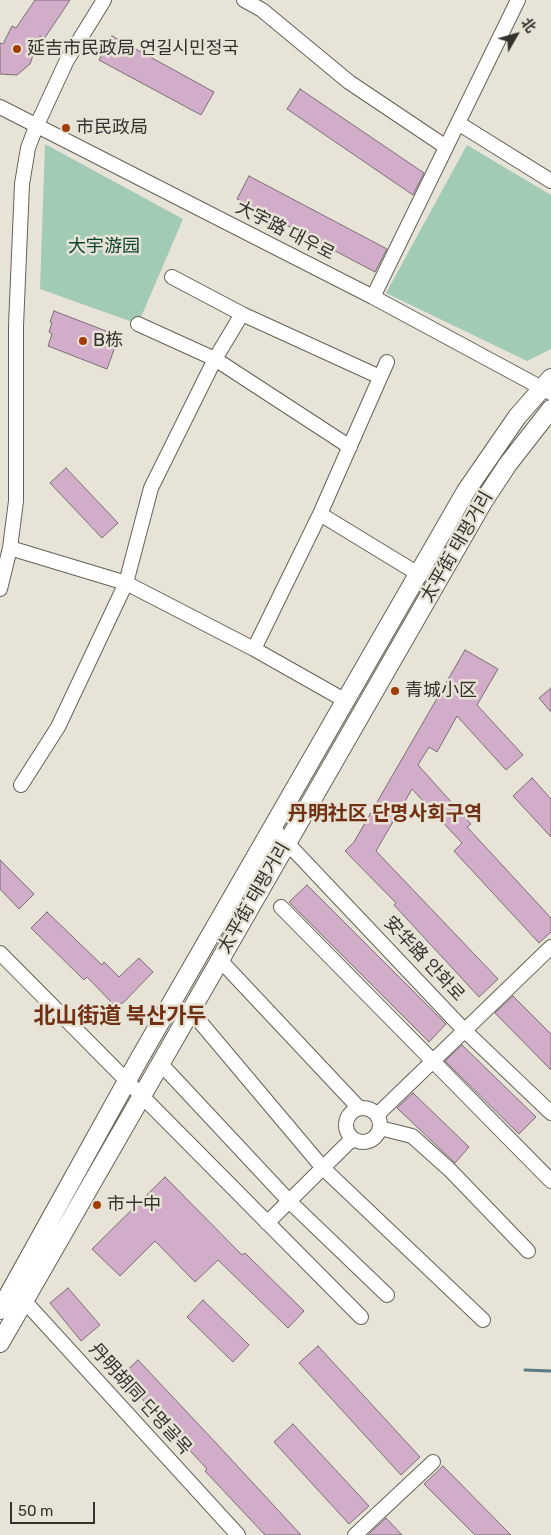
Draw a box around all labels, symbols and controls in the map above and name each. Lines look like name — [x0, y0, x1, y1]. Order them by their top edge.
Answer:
north arrow — [491, 10, 541, 60]
text: 北 — [517, 15, 539, 36]
place label: 延吉市民政局 연길시민정국 — [27, 38, 239, 60]
marker: 延吉市民政局 연길시민정국 — [11, 43, 23, 55]
place label: 市民政局 — [76, 117, 148, 139]
marker: 市民政局 — [60, 122, 72, 134]
street label: 大宇路 대우로 — [232, 197, 338, 265]
park label: 大宇游园 — [68, 236, 140, 258]
place label: B栋 — [93, 330, 123, 352]
marker: B栋 — [77, 335, 89, 347]
street label: 太平街 태평거리 — [416, 488, 498, 606]
place label: 青城小区 — [405, 680, 477, 702]
marker: 青城小区 — [389, 685, 401, 697]
district label: 丹明社区 단명사회구역 — [288, 802, 482, 826]
street label: 太平街 태평거리 — [213, 839, 295, 957]
street label: 安华路 안화로 — [379, 912, 469, 1006]
district label: 北山街道 북산가두 — [33, 1004, 207, 1030]
place label: 市十中 — [107, 1194, 161, 1216]
marker: 市十中 — [91, 1199, 103, 1211]
street label: 丹明胡同 단명골목 — [84, 1339, 196, 1459]
scale bar — [12, 1492, 98, 1524]
text: 50 m — [18, 1502, 53, 1520]

